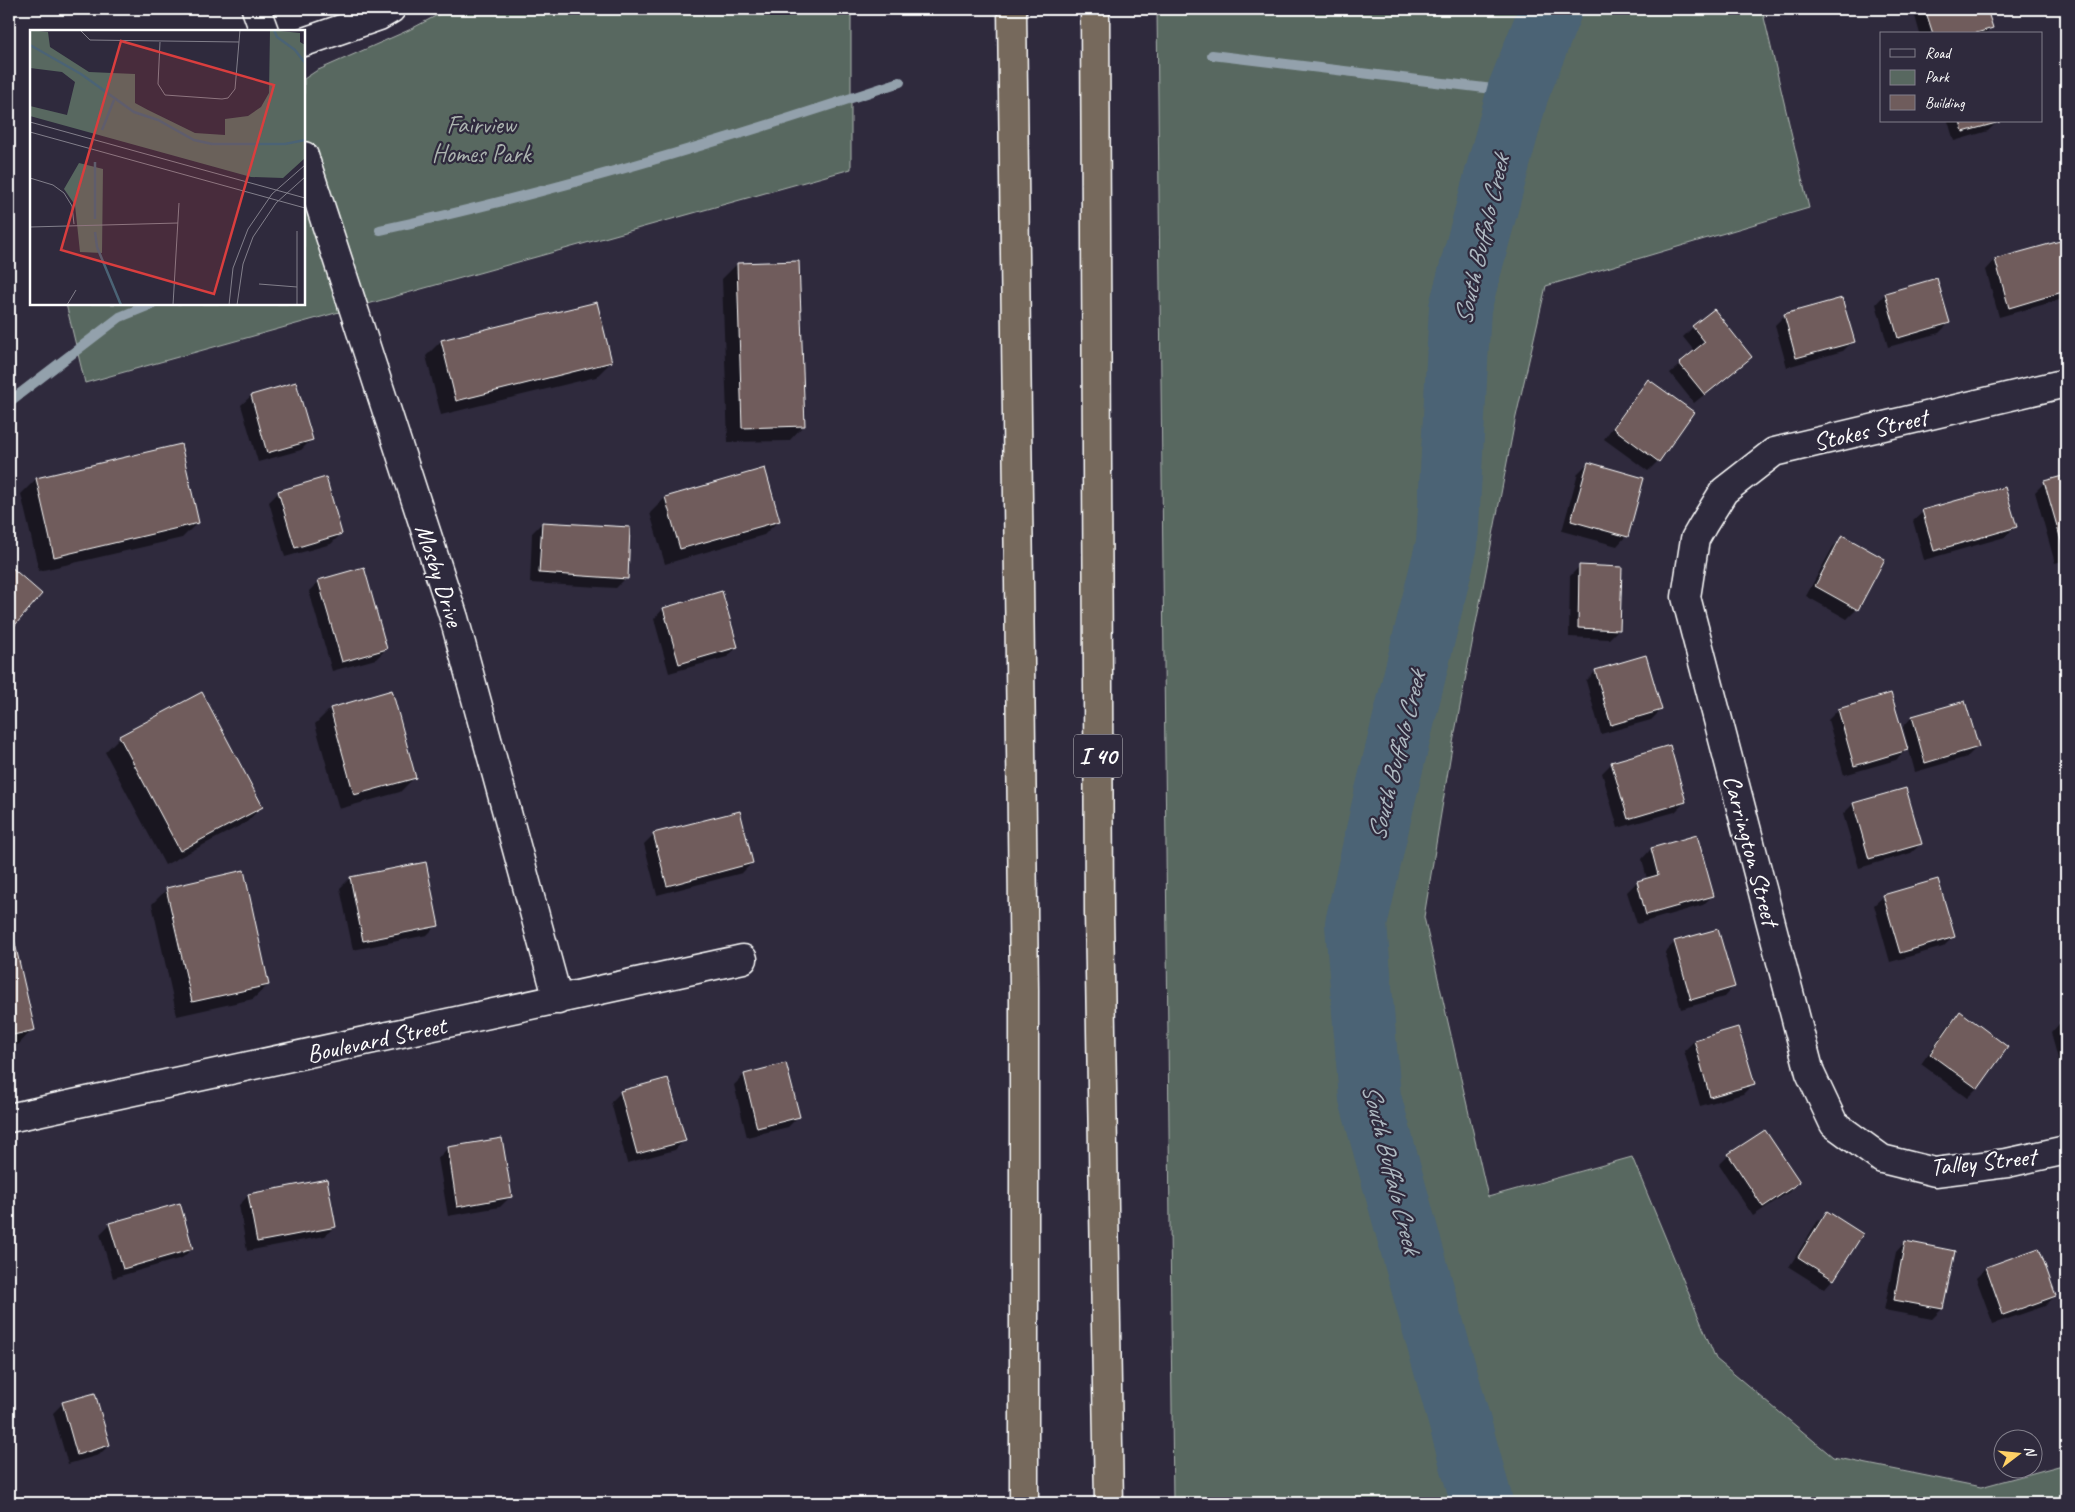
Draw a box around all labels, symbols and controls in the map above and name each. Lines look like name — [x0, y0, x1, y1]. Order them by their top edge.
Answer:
inset map — [30, 30, 305, 305]
legend — [1880, 32, 2042, 122]
text: Road — [1925, 44, 1952, 63]
text: Park — [1925, 68, 1950, 87]
text: Building — [1925, 94, 1965, 113]
park label: Fairview Homes Park — [432, 109, 532, 170]
water label: South Buffalo Creek — [1446, 148, 1518, 328]
street label: Stokes Street — [1810, 400, 1934, 459]
street label: Mosby Drive — [408, 520, 471, 632]
water label: South Buffalo Creek — [1360, 664, 1435, 844]
road number: I 40 — [1074, 734, 1122, 778]
street label: Carrington Street — [1716, 772, 1787, 933]
street label: Boulevard Street — [304, 1009, 451, 1070]
water label: South Buffalo Creek — [1355, 1080, 1430, 1260]
street label: Talley Street — [1929, 1140, 2041, 1183]
north arrow — [1992, 1430, 2042, 1480]
text: N — [2021, 1444, 2040, 1459]

